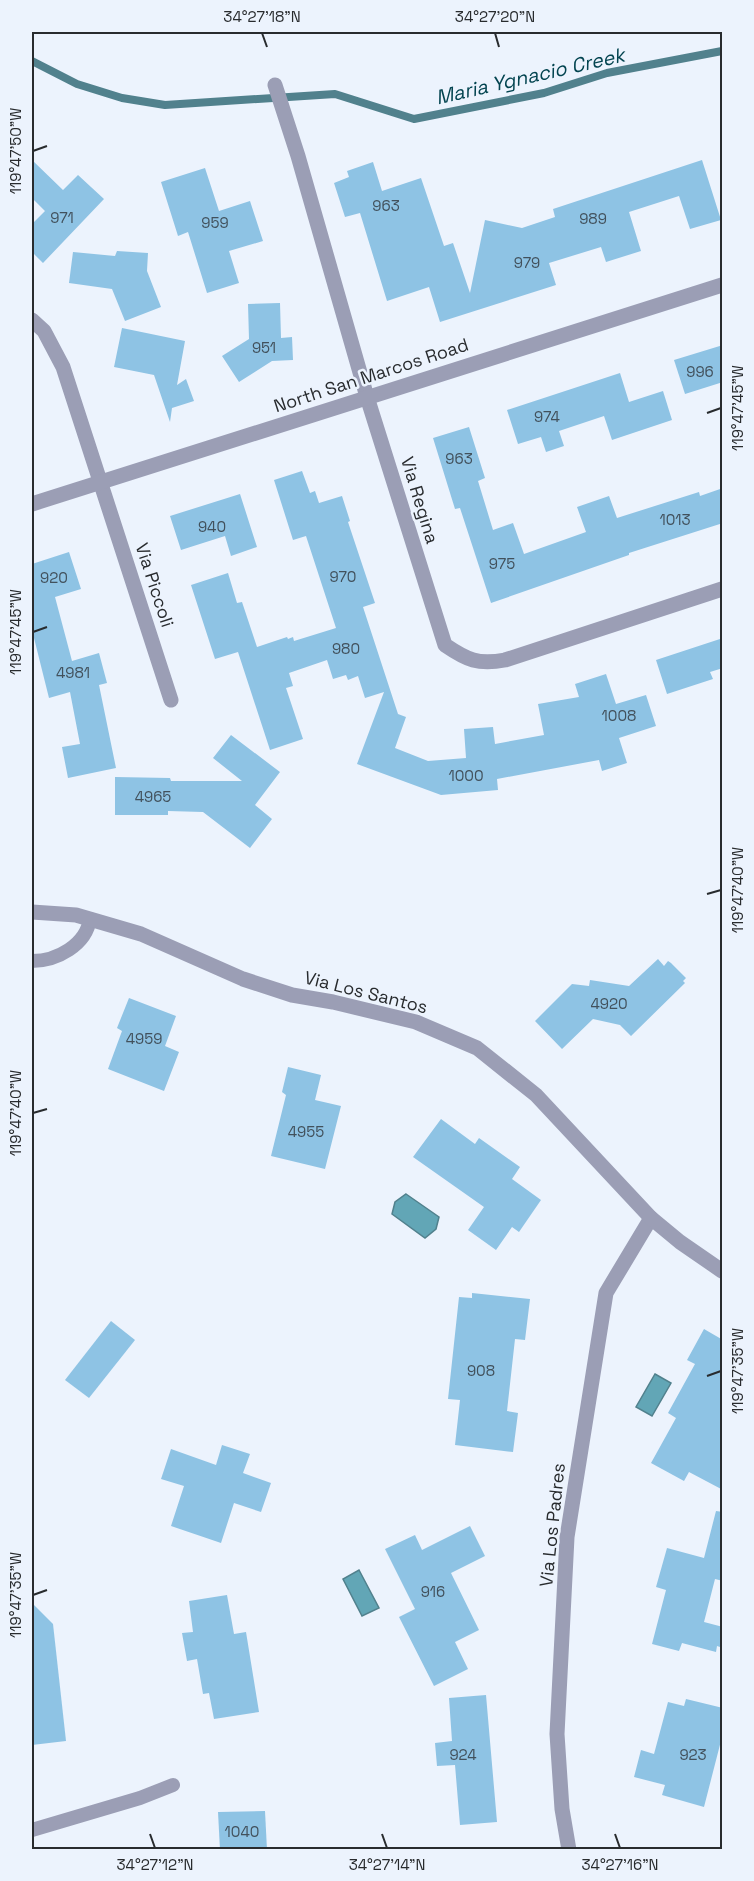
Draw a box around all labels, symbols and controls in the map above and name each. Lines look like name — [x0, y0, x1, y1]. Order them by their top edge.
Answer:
text: 34°27'18"N — [223, 7, 301, 26]
text: 34°27'20"N — [455, 7, 535, 26]
water label: Maria Ygnacio Creek — [433, 41, 629, 110]
text: 119°47'50"W — [6, 108, 25, 194]
house number: 963 — [372, 196, 400, 215]
house number: 971 — [50, 208, 74, 227]
house number: 989 — [579, 209, 607, 228]
house number: 959 — [201, 213, 229, 232]
house number: 979 — [514, 253, 540, 272]
street label: North San Marcos Road — [271, 333, 471, 417]
house number: 951 — [252, 338, 276, 357]
house number: 996 — [686, 362, 714, 381]
text: 119°47'45"W — [728, 365, 747, 451]
house number: 974 — [534, 407, 560, 426]
house number: 963 — [445, 449, 473, 468]
street label: Via Regina — [396, 454, 444, 546]
house number: 1013 — [659, 510, 691, 529]
house number: 940 — [198, 517, 226, 536]
street label: Via Piccoli — [131, 540, 179, 630]
house number: 975 — [489, 554, 515, 573]
house number: 970 — [330, 567, 356, 586]
house number: 920 — [40, 568, 68, 587]
text: 119°47'45"W — [6, 589, 25, 675]
house number: 980 — [332, 639, 360, 658]
house number: 4981 — [56, 663, 90, 682]
house number: 1008 — [602, 706, 636, 725]
house number: 1000 — [448, 766, 484, 785]
house number: 4965 — [135, 787, 171, 806]
text: 119°47'40"W — [728, 847, 747, 933]
street label: Via Los Santos — [302, 966, 430, 1018]
house number: 4920 — [590, 994, 628, 1013]
house number: 4959 — [126, 1029, 162, 1048]
text: 119°47'40"W — [6, 1070, 25, 1156]
house number: 4955 — [288, 1122, 324, 1141]
text: 119°47'35"W — [728, 1328, 747, 1414]
house number: 908 — [467, 1361, 495, 1380]
street label: Via Los Padres — [534, 1462, 570, 1588]
text: 119°47'35"W — [6, 1552, 25, 1638]
house number: 916 — [421, 1582, 445, 1601]
house number: 924 — [449, 1745, 477, 1764]
house number: 923 — [679, 1745, 707, 1764]
house number: 1040 — [225, 1822, 259, 1841]
text: 34°27'12"N — [117, 1855, 193, 1874]
text: 34°27'14"N — [349, 1855, 425, 1874]
text: 34°27'16"N — [581, 1855, 659, 1874]

